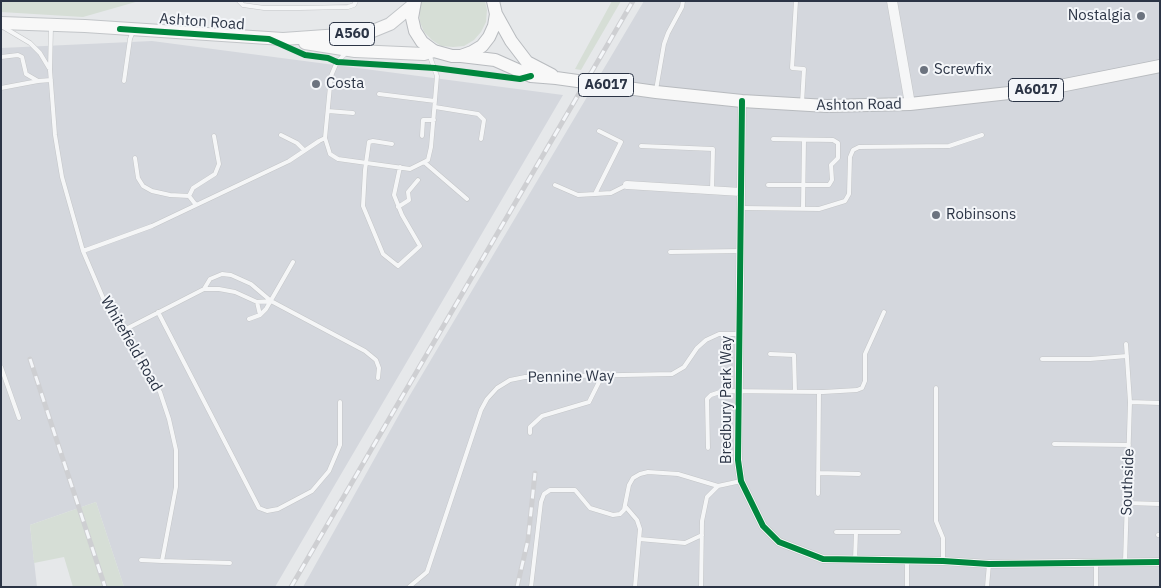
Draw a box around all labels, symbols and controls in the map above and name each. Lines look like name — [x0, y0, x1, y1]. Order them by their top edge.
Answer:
place label: Nostalgia — [1068, 7, 1131, 25]
street label: Ashton Road — [159, 10, 245, 34]
marker: Nostalgia — [1135, 10, 1147, 22]
road number: A560 — [330, 22, 374, 46]
place label: Screwfix — [934, 61, 991, 79]
marker: Screwfix — [918, 64, 930, 76]
road number: A6017 — [578, 74, 634, 96]
place label: Costa — [326, 75, 364, 93]
marker: Costa — [310, 78, 322, 90]
road number: A6017 — [1008, 78, 1064, 102]
street label: Ashton Road — [816, 95, 902, 115]
place label: Robinsons — [946, 206, 1016, 224]
marker: Robinsons — [930, 209, 942, 221]
street label: Whitefield Road — [97, 293, 165, 395]
street label: Bredbury Park Way — [718, 336, 736, 464]
street label: Pennine Way — [527, 367, 615, 387]
street label: Southside — [1118, 448, 1138, 516]

